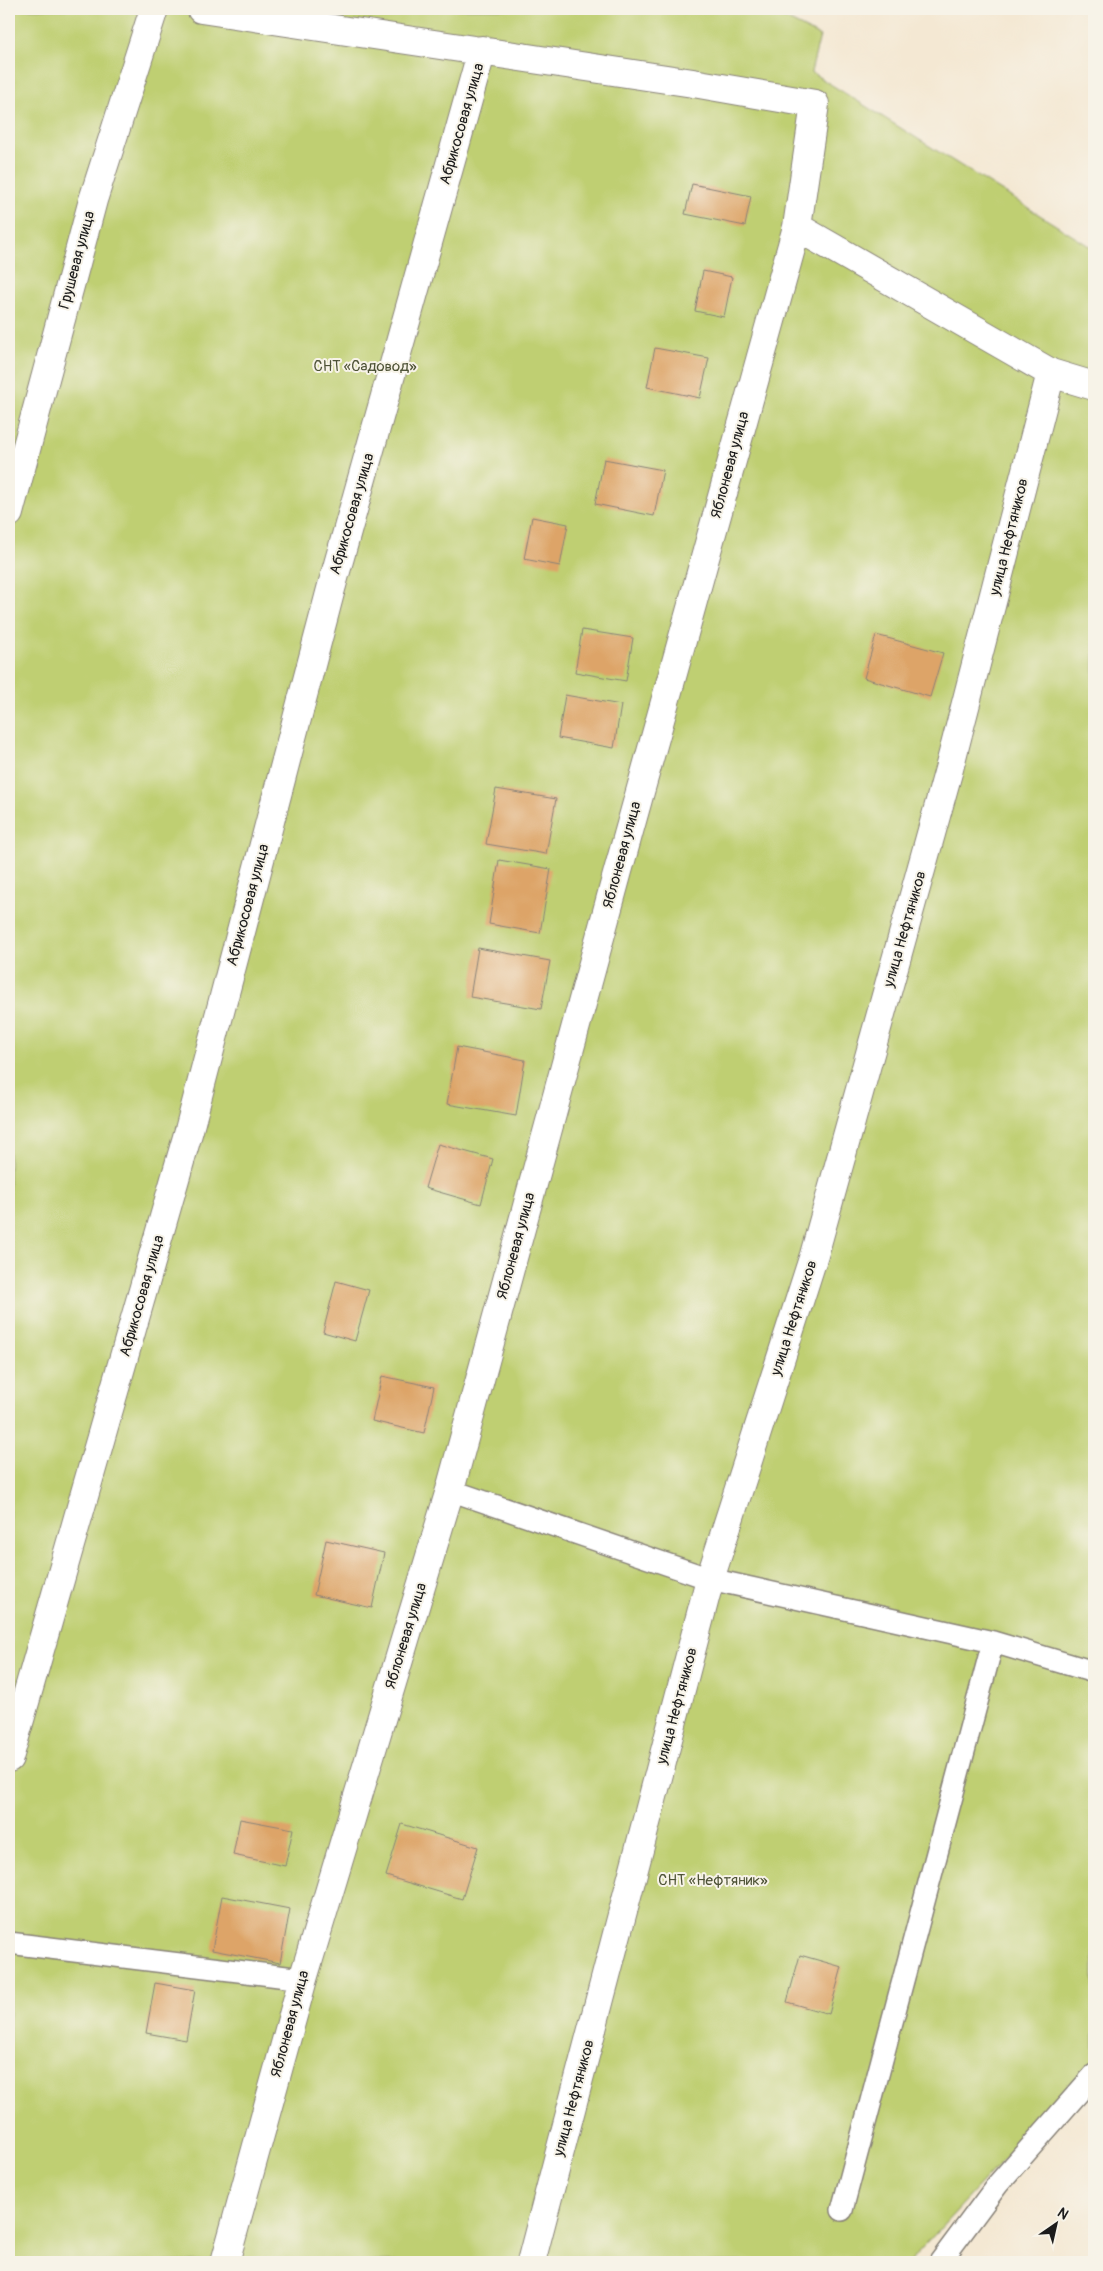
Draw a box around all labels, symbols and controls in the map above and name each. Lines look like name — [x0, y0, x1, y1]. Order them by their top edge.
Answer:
street label: Абрикосовая улица — [436, 61, 488, 187]
street label: Грушевая улица — [55, 209, 99, 311]
park label: СНТ «Садовод» — [313, 357, 417, 376]
street label: Яблоневая улица — [707, 409, 753, 521]
street label: Абрикосовая улица — [326, 451, 378, 577]
street label: улица Нефтяников — [985, 476, 1033, 598]
street label: Яблоневая улица — [599, 799, 645, 911]
street label: Абрикосовая улица — [223, 842, 273, 968]
street label: улица Нефтяников — [879, 869, 931, 990]
street label: Яблоневая улица — [493, 1190, 539, 1302]
street label: Абрикосовая улица — [116, 1233, 168, 1359]
street label: улица Нефтяников — [766, 1258, 822, 1379]
street label: Яблоневая улица — [381, 1581, 431, 1691]
street label: улица Нефтяников — [652, 1646, 702, 1767]
park label: СНТ «Нефтяник» — [658, 1871, 768, 1890]
street label: Яблоневая улица — [267, 1968, 313, 2080]
street label: улица Нефтяников — [549, 2038, 599, 2159]
north arrow — [1030, 2198, 1080, 2248]
text: N — [1054, 2204, 1072, 2223]

